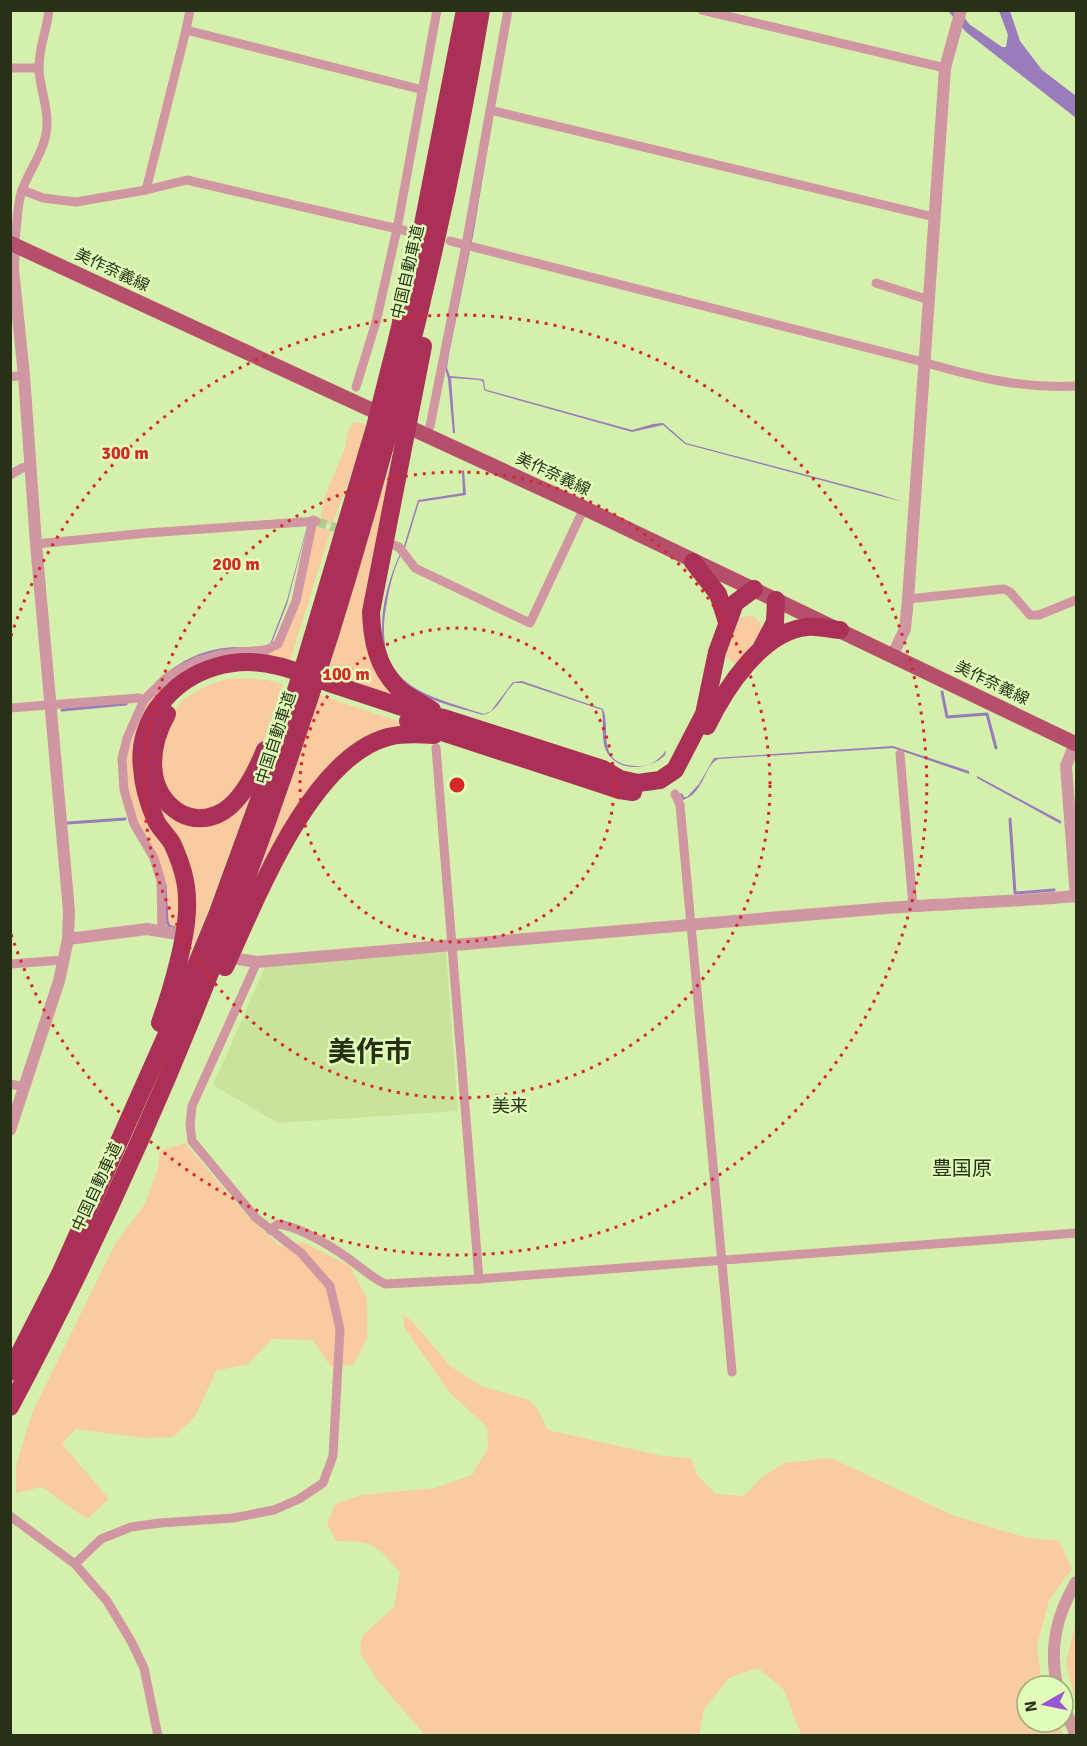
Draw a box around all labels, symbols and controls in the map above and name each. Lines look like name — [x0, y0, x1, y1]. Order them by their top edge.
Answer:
street label: 中国自動車道 — [387, 223, 429, 321]
street label: 美作奈義線 — [72, 244, 152, 296]
text: 300 m — [101, 442, 149, 464]
street label: 美作奈義線 — [513, 448, 593, 500]
text: 200 m — [212, 553, 260, 575]
street label: 美作奈義線 — [952, 656, 1032, 710]
text: 100 m — [322, 663, 370, 685]
street label: 中国自動車道 — [252, 689, 300, 787]
centre of rings — [447, 775, 467, 795]
district label: 美作市 — [328, 1035, 412, 1069]
district label: 美来 — [492, 1095, 528, 1117]
street label: 中国自動車道 — [68, 1139, 126, 1235]
district label: 豊国原 — [932, 1156, 992, 1181]
north arrow — [1015, 1674, 1075, 1734]
text: N — [1020, 1699, 1042, 1713]

